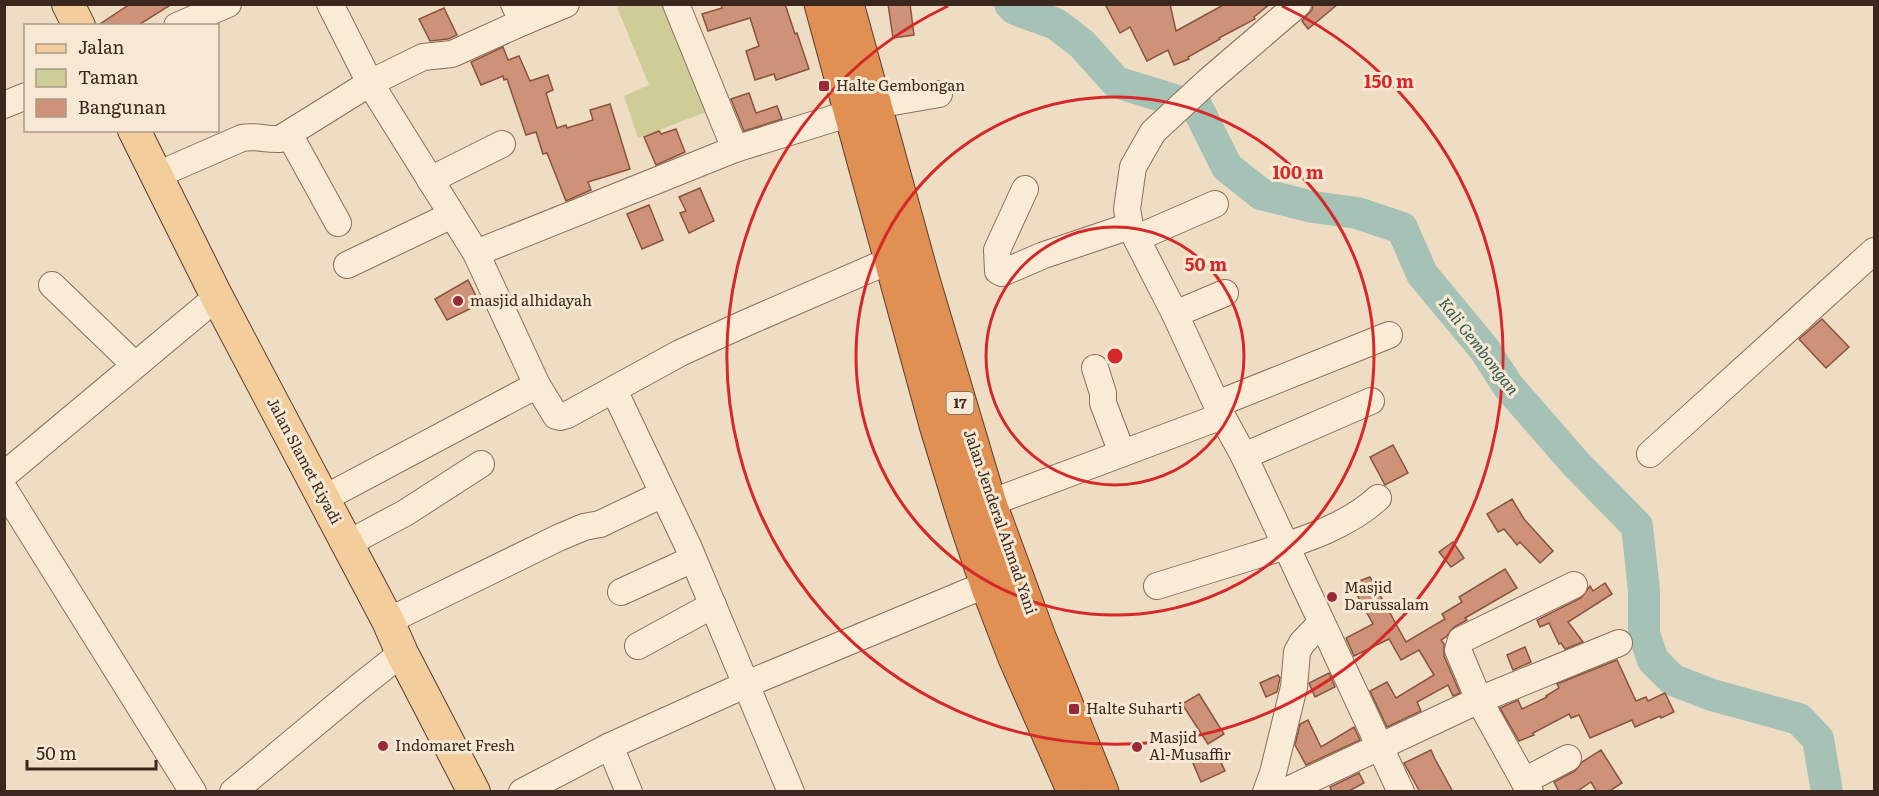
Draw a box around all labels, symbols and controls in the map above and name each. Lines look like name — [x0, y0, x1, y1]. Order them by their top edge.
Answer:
legend — [24, 24, 219, 132]
text: Jalan — [78, 33, 125, 60]
text: Taman — [78, 63, 139, 90]
text: 150 m — [1364, 67, 1414, 94]
place label: Halte Gembongan — [836, 73, 965, 96]
marker: Halte Gembongan — [817, 79, 831, 93]
text: Bangunan — [78, 93, 166, 120]
text: 100 m — [1272, 158, 1324, 185]
text: 50 m — [1185, 250, 1227, 277]
place label: masjid alhidayah — [470, 288, 592, 311]
water label: Kali Gembongan — [1434, 291, 1526, 400]
marker: masjid alhidayah — [451, 294, 465, 308]
centre of rings — [1105, 346, 1125, 366]
road number: 17 — [946, 392, 974, 414]
street label: Jalan Slamet Riyadi — [262, 393, 349, 528]
street label: Jalan Jenderal Ahmad Yani — [959, 426, 1044, 617]
place label: Masjid Darussalam — [1344, 575, 1430, 615]
marker: Masjid Darussalam — [1325, 590, 1339, 604]
place label: Halte Suharti — [1086, 696, 1183, 719]
marker: Halte Suharti — [1067, 702, 1081, 716]
place label: Masjid Al-Musaffir — [1149, 725, 1231, 765]
scale bar — [27, 733, 156, 771]
place label: Indomaret Fresh — [395, 733, 515, 756]
text: 50 m — [36, 739, 77, 766]
marker: Indomaret Fresh — [376, 739, 390, 753]
marker: Masjid Al-Musaffir — [1130, 740, 1144, 754]

